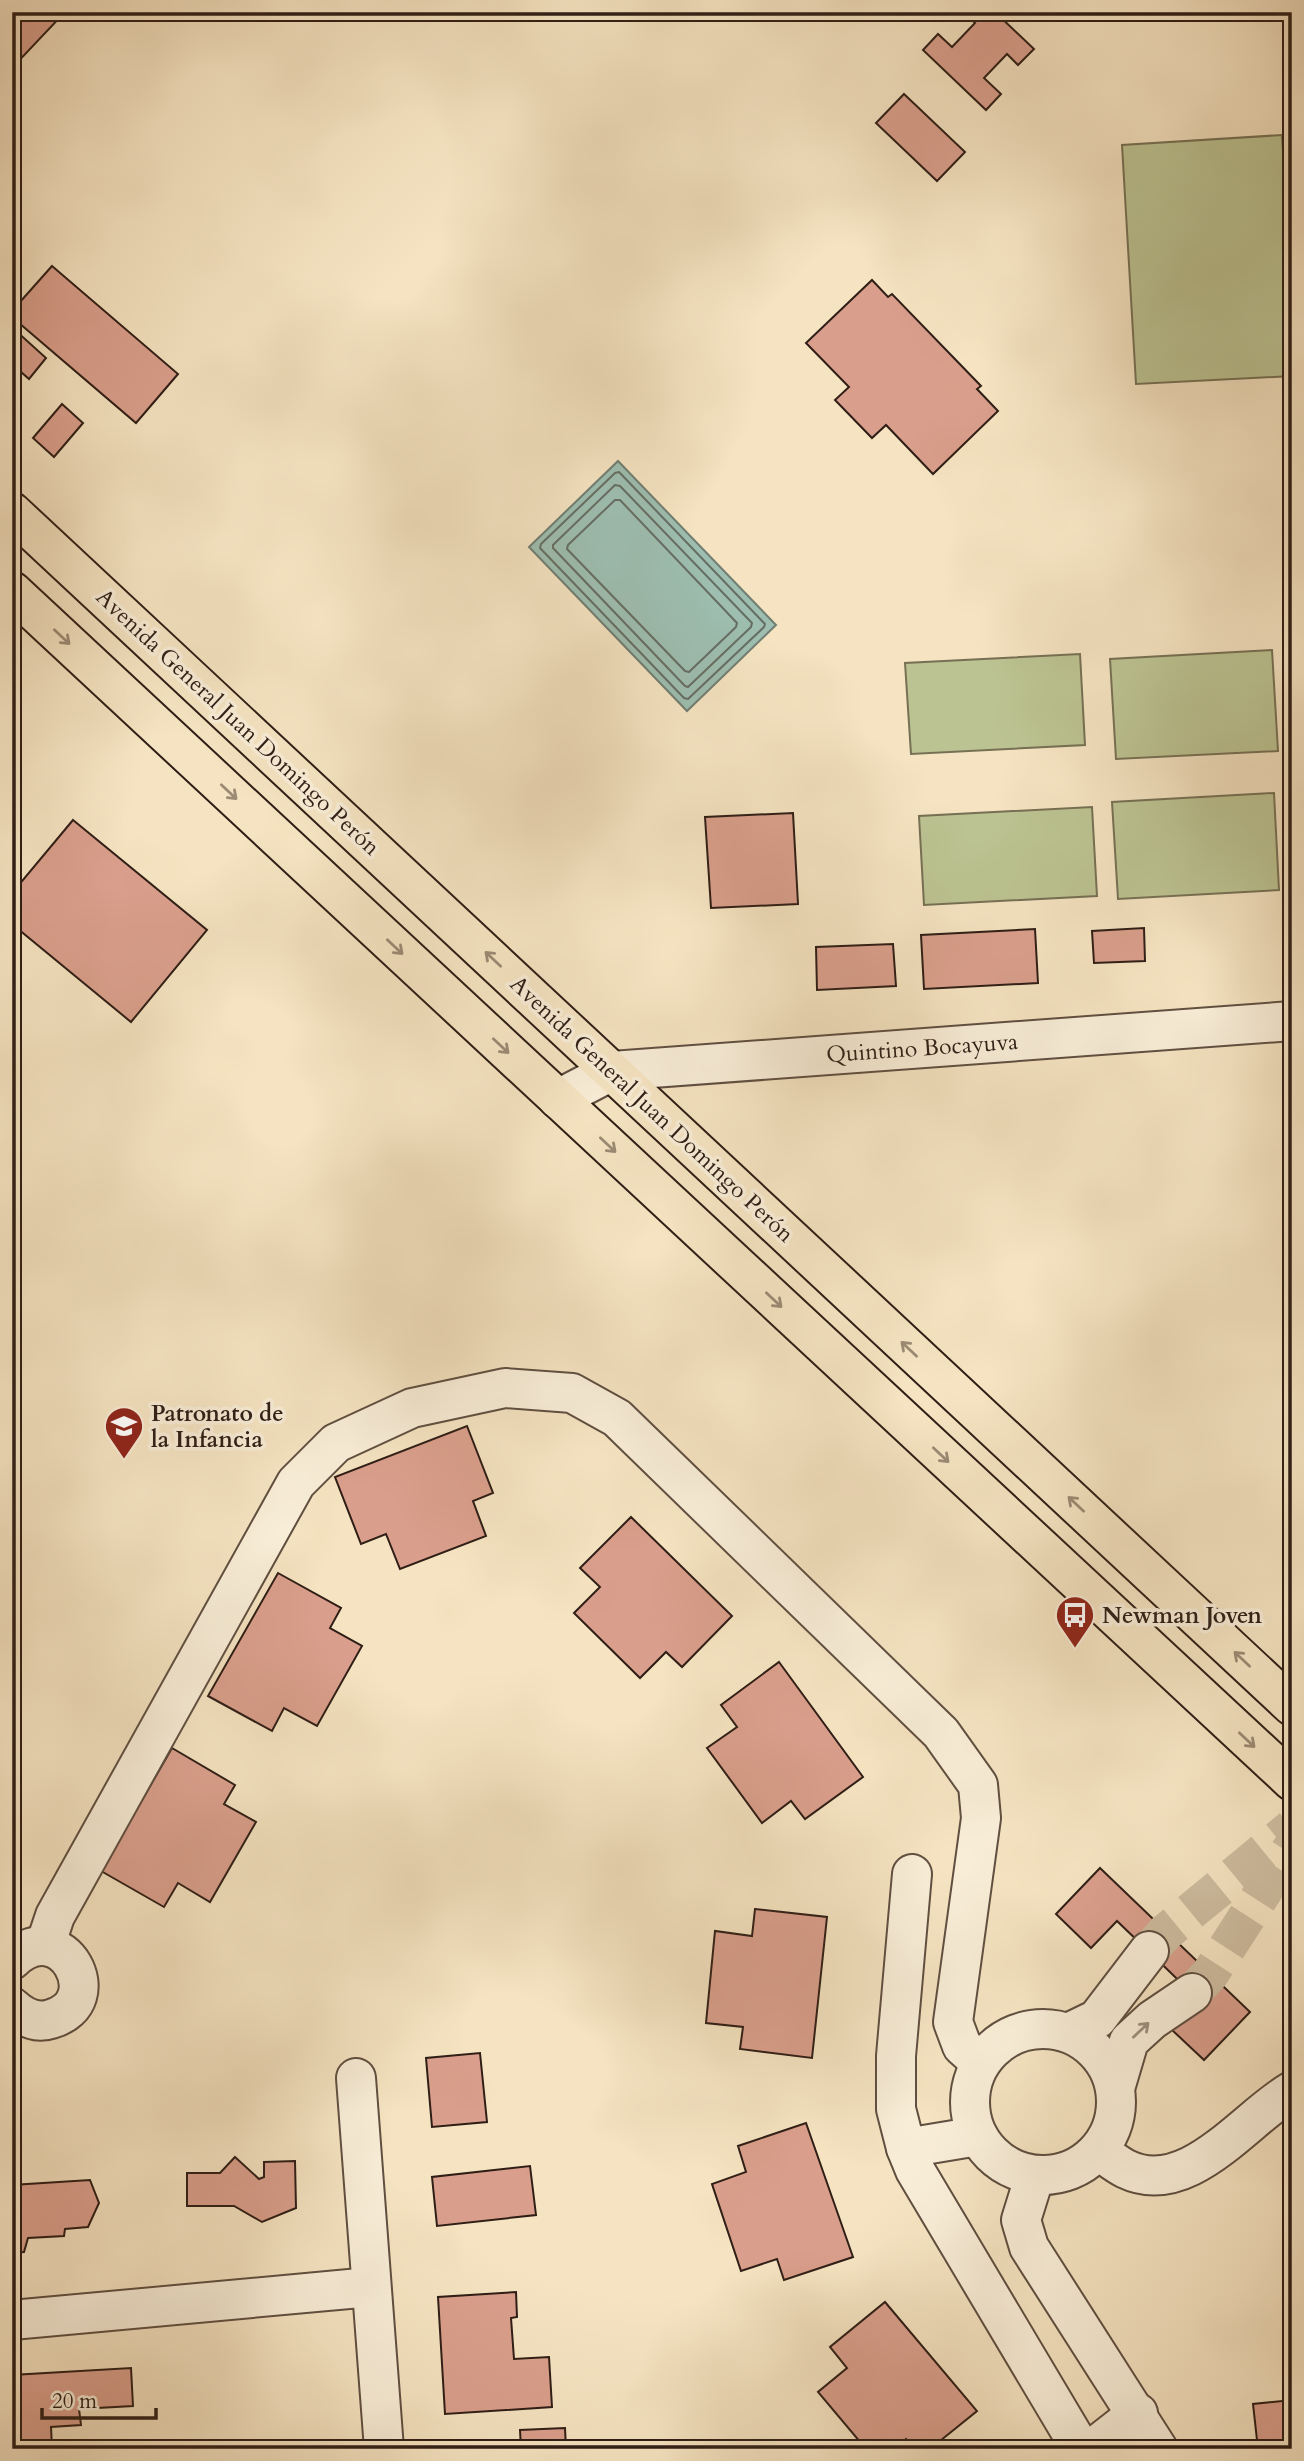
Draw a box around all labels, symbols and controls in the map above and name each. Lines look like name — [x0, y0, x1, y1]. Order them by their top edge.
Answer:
street label: Avenida General Juan Domingo Perón — [89, 582, 387, 862]
one-way arrow — [53, 629, 71, 645]
one-way arrow — [220, 784, 238, 800]
one-way arrow — [386, 939, 403, 956]
one-way arrow — [484, 951, 501, 968]
street label: Avenida General Juan Domingo Perón — [503, 969, 801, 1249]
street label: Quintino Bocayuva — [825, 1026, 1019, 1070]
one-way arrow — [492, 1037, 509, 1054]
one-way arrow — [599, 1137, 617, 1153]
one-way arrow — [765, 1292, 783, 1308]
one-way arrow — [900, 1341, 918, 1357]
place label: Patronato de la Infancia — [151, 1398, 284, 1455]
school or university icon: Patronato de la Infancia — [103, 1405, 145, 1460]
one-way arrow — [932, 1447, 950, 1463]
one-way arrow — [1067, 1496, 1085, 1512]
bus stop icon: Newman Joven — [1054, 1594, 1096, 1649]
place label: Newman Joven — [1102, 1600, 1262, 1631]
one-way arrow — [1234, 1651, 1251, 1668]
one-way arrow — [1238, 1732, 1256, 1748]
one-way arrow — [1132, 2021, 1149, 2038]
scale bar — [42, 2377, 156, 2421]
text: 20 m — [52, 2387, 97, 2416]

